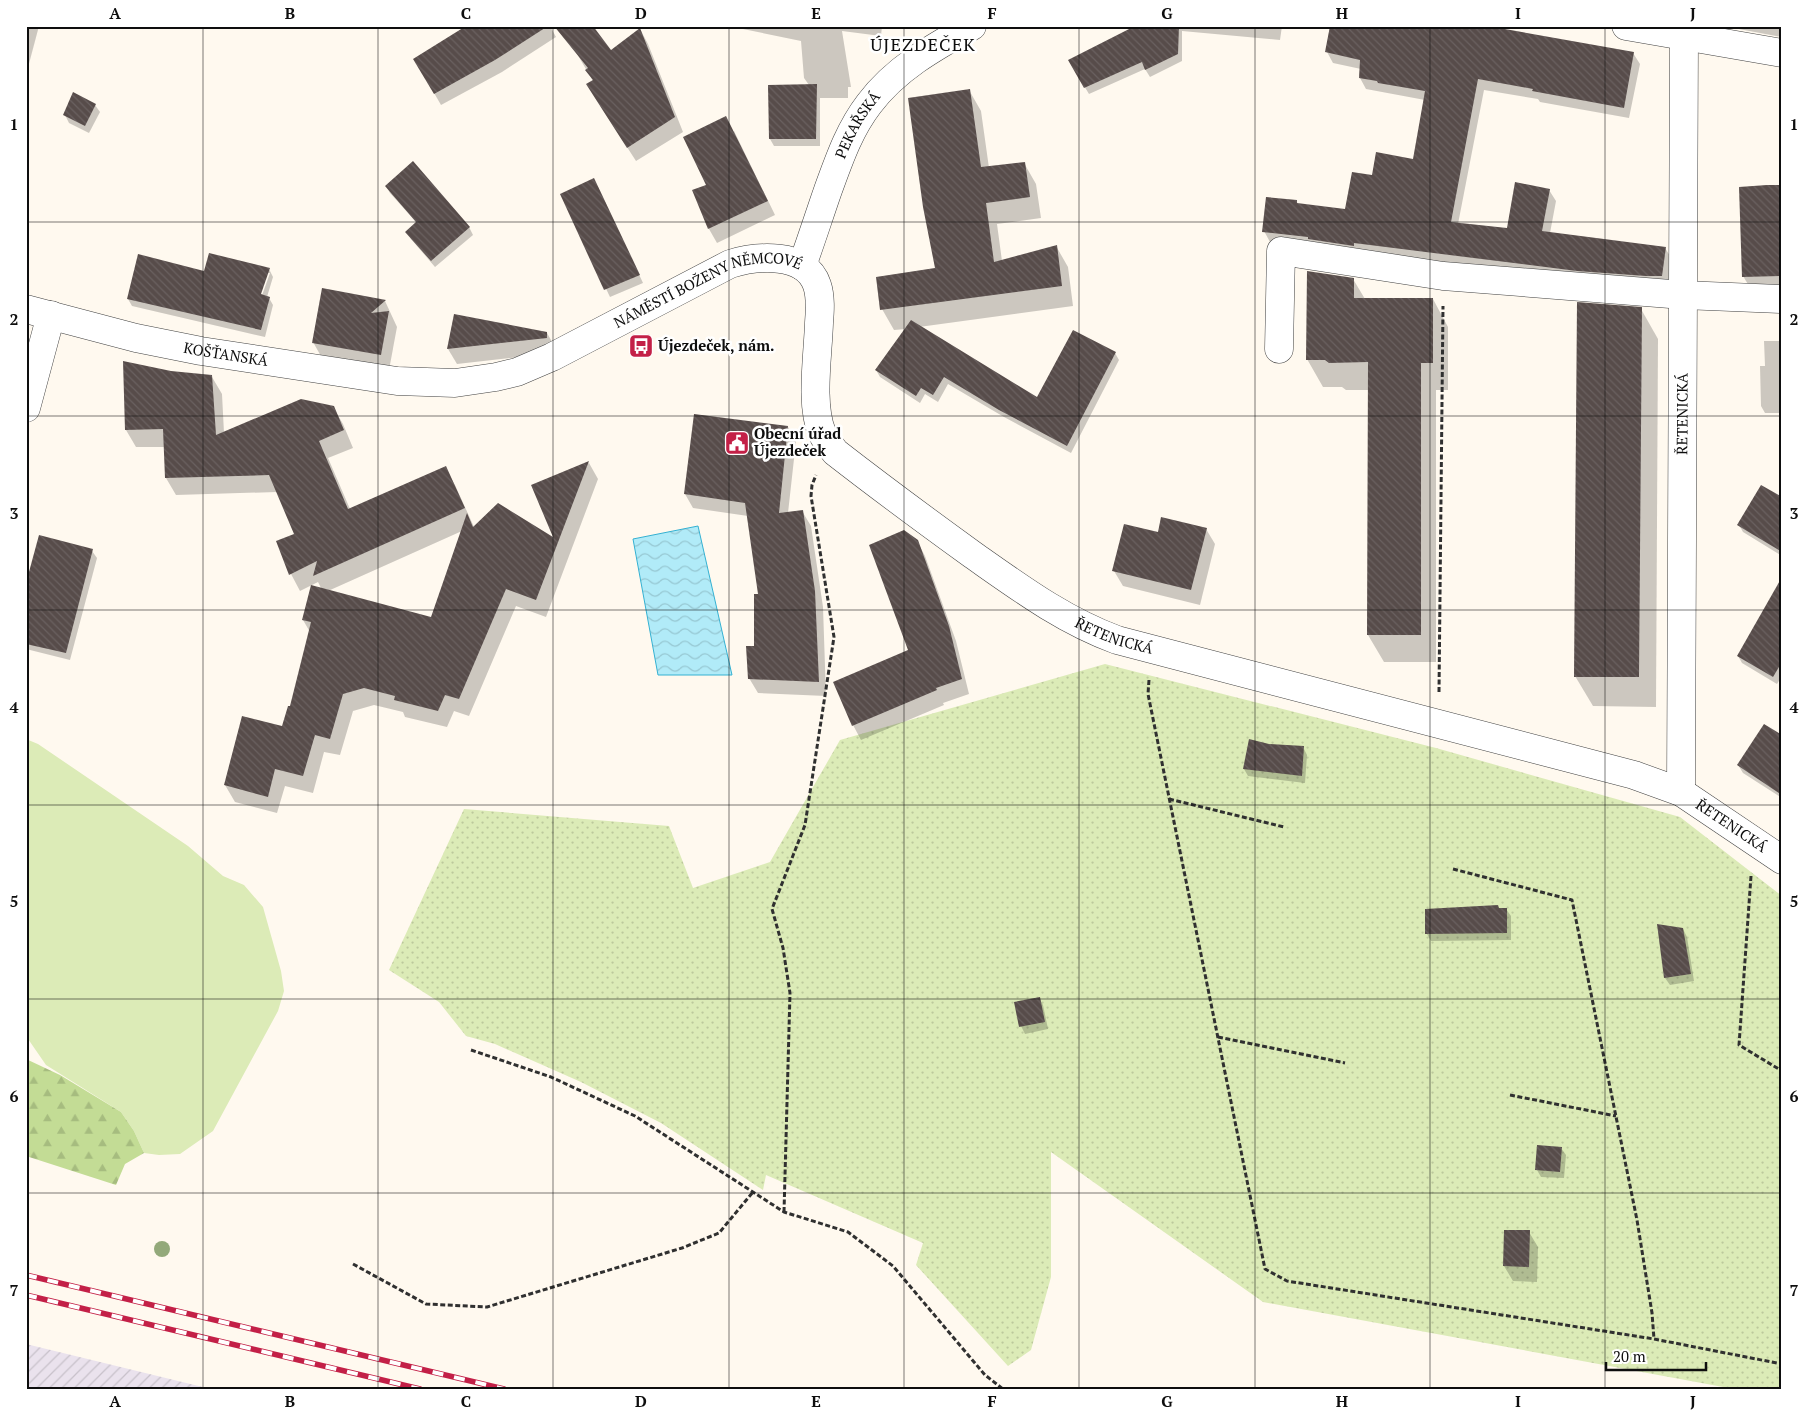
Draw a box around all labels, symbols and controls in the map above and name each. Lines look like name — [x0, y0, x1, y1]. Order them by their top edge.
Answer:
text: A — [109, 2, 121, 24]
text: B — [285, 2, 295, 24]
text: C — [461, 2, 471, 24]
text: D — [635, 2, 647, 24]
text: E — [811, 2, 821, 24]
text: F — [987, 2, 997, 24]
text: G — [1161, 2, 1173, 24]
text: H — [1336, 2, 1348, 24]
text: I — [1515, 2, 1521, 24]
text: J — [1690, 2, 1696, 24]
district label: ÚJEZDEČEK — [870, 32, 976, 56]
street label: PEKAŘSKÁ — [830, 86, 885, 161]
text: 1 — [9, 113, 19, 135]
text: 1 — [1789, 113, 1799, 135]
street label: NÁMĚSTÍ BOŽENY NĚMCOVÉ — [610, 247, 806, 332]
text: 2 — [9, 308, 19, 330]
text: 2 — [1789, 308, 1799, 330]
bus stop icon: Újezdeček, nám. — [628, 333, 654, 359]
place label: Újezdeček, nám. — [658, 335, 775, 355]
street label: KOŠŤANSKÁ — [182, 337, 270, 370]
street label: ŘETENICKÁ — [1671, 372, 1692, 455]
place label: Obecní úřad Újezdeček — [754, 423, 841, 460]
public building icon: Obecní úřad Újezdeček — [724, 430, 750, 456]
text: 3 — [9, 502, 19, 524]
text: 3 — [1789, 502, 1799, 524]
street label: ŘETENICKÁ — [1072, 612, 1156, 658]
text: 4 — [9, 696, 19, 718]
text: 4 — [1789, 696, 1799, 718]
street label: ŘETENICKÁ — [1692, 794, 1772, 857]
text: 5 — [9, 890, 19, 912]
text: 5 — [1789, 890, 1799, 912]
text: 6 — [9, 1085, 19, 1107]
text: 6 — [1789, 1085, 1799, 1107]
text: 7 — [9, 1279, 19, 1301]
text: 7 — [1789, 1279, 1799, 1301]
scale bar — [1606, 1340, 1706, 1372]
text: 20 m — [1613, 1346, 1646, 1366]
text: A — [109, 1390, 121, 1412]
text: B — [285, 1390, 295, 1412]
text: C — [461, 1390, 471, 1412]
text: D — [635, 1390, 647, 1412]
text: E — [811, 1390, 821, 1412]
text: F — [987, 1390, 997, 1412]
text: G — [1161, 1390, 1173, 1412]
text: H — [1336, 1390, 1348, 1412]
text: I — [1515, 1390, 1521, 1412]
text: J — [1690, 1390, 1696, 1412]

